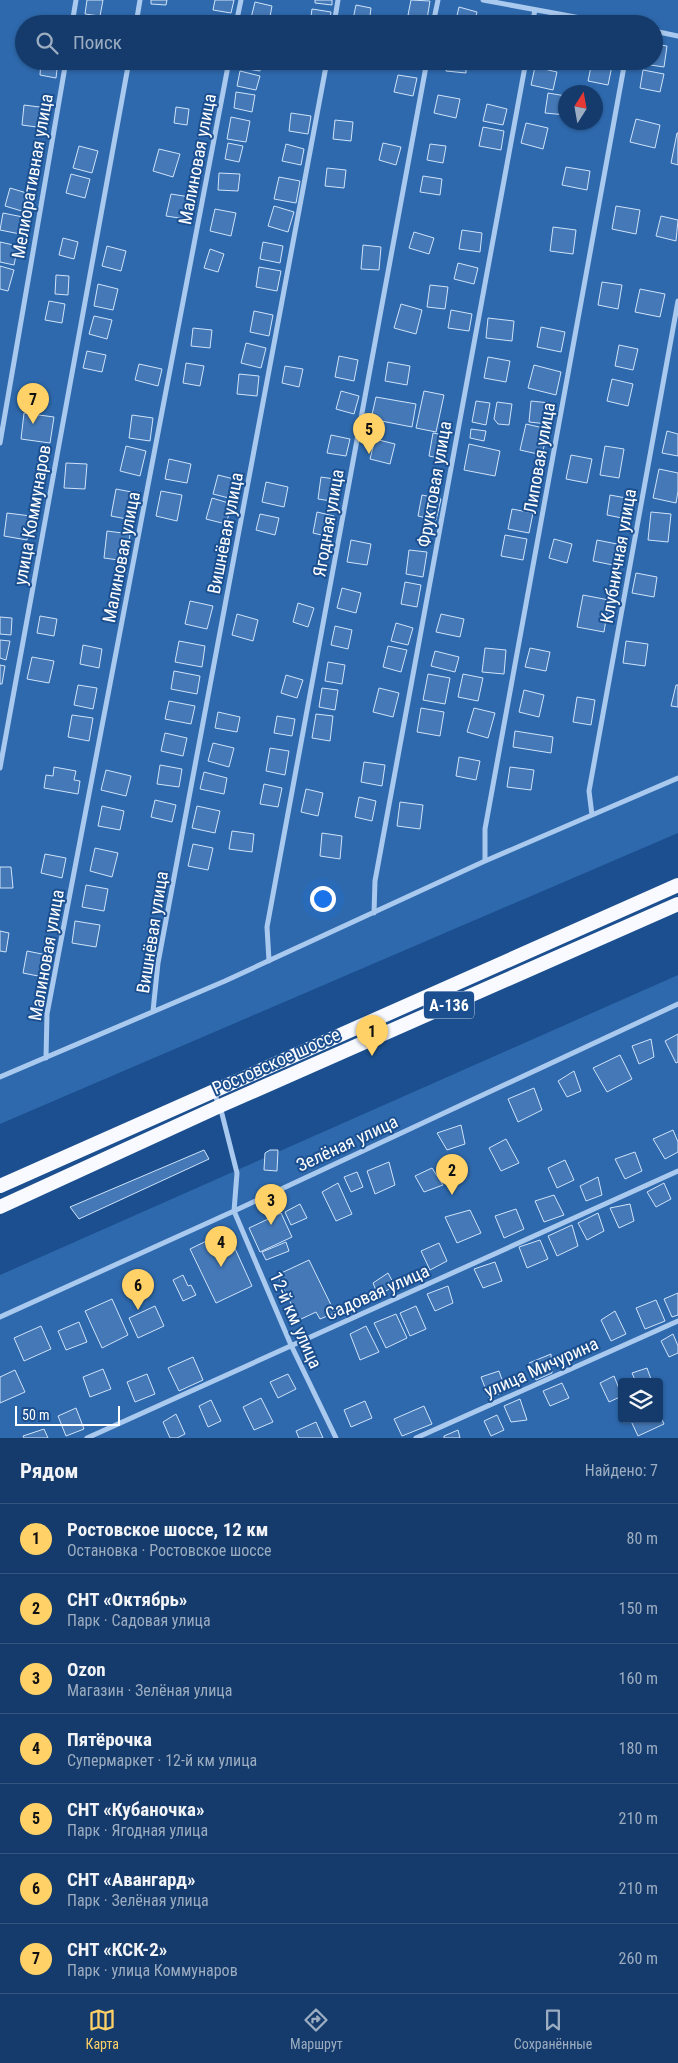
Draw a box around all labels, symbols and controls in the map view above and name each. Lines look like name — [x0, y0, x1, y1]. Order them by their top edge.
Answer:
search box — [15, 15, 663, 70]
icon: search — [33, 29, 61, 57]
text: Поиск — [73, 31, 122, 54]
north arrow — [558, 85, 603, 130]
street label: Мелиоративная улица — [7, 92, 57, 260]
street label: Малиновая улица — [174, 92, 220, 226]
pin: 7 — [17, 383, 49, 424]
street label: Липовая улица — [519, 401, 559, 515]
pin: 5 — [353, 413, 385, 454]
street label: Фруктовая улица — [413, 419, 455, 549]
street label: улица Коммунаров — [9, 443, 55, 587]
street label: Ягодная улица — [308, 468, 348, 578]
street label: Вишнёвая улица — [203, 470, 247, 596]
street label: Клубничная улица — [596, 487, 640, 625]
street label: Малиновая улица — [98, 490, 144, 624]
street label: Вишнёвая улица — [132, 869, 172, 995]
your location — [310, 886, 336, 912]
street label: Малиновая улица — [24, 888, 68, 1022]
road number: А-136 — [424, 992, 474, 1018]
pin: 1 — [356, 1015, 388, 1056]
street label: Ростовское шоссе — [209, 1023, 343, 1099]
street label: Зелёная улица — [293, 1110, 401, 1176]
pin: 2 — [436, 1154, 468, 1195]
pin: 3 — [255, 1184, 287, 1225]
pin: 4 — [205, 1226, 237, 1267]
street label: Садовая улица — [322, 1260, 432, 1324]
street label: 12-й км улица — [265, 1268, 327, 1372]
pin: 6 — [122, 1269, 154, 1310]
street label: улица Мичурина — [481, 1333, 601, 1401]
map controls — [618, 1378, 663, 1423]
button: layers — [618, 1378, 663, 1423]
scale bar — [15, 1403, 120, 1426]
text: 50 m — [22, 1407, 50, 1423]
text: Рядом — [20, 1459, 79, 1483]
text: Найдено: 7 — [585, 1461, 658, 1480]
text: Ростовское шоссе, 12 км — [67, 1518, 268, 1541]
text: 1 — [32, 1529, 40, 1548]
text: 80 m — [626, 1529, 658, 1548]
text: Остановка · Ростовское шоссе — [67, 1541, 272, 1560]
text: СНТ «Октябрь» — [67, 1588, 187, 1611]
text: 2 — [32, 1599, 40, 1618]
text: 150 m — [619, 1599, 658, 1618]
text: Парк · Садовая улица — [67, 1611, 211, 1630]
text: Ozon — [67, 1658, 106, 1681]
text: 3 — [32, 1669, 40, 1688]
text: 160 m — [619, 1669, 658, 1688]
text: Магазин · Зелёная улица — [67, 1681, 232, 1700]
text: Пятёрочка — [67, 1728, 152, 1751]
text: 4 — [32, 1739, 40, 1758]
text: 180 m — [619, 1739, 658, 1758]
text: Супермаркет · 12-й км улица — [67, 1751, 257, 1770]
text: СНТ «Кубаночка» — [67, 1798, 204, 1821]
text: 5 — [32, 1809, 40, 1828]
text: 210 m — [619, 1809, 658, 1828]
text: Парк · Ягодная улица — [67, 1821, 208, 1840]
text: СНТ «Авангард» — [67, 1868, 196, 1891]
text: 6 — [32, 1879, 40, 1898]
text: 210 m — [619, 1879, 658, 1898]
text: Парк · Зелёная улица — [67, 1891, 209, 1910]
text: СНТ «КСК-2» — [67, 1938, 167, 1961]
text: 7 — [32, 1949, 40, 1968]
text: 260 m — [619, 1949, 658, 1968]
text: Парк · улица Коммунаров — [67, 1961, 238, 1980]
tab: Карта — [86, 2006, 119, 2052]
tab: Маршрут — [290, 2006, 343, 2052]
tab: Сохранённые — [514, 2006, 592, 2052]

